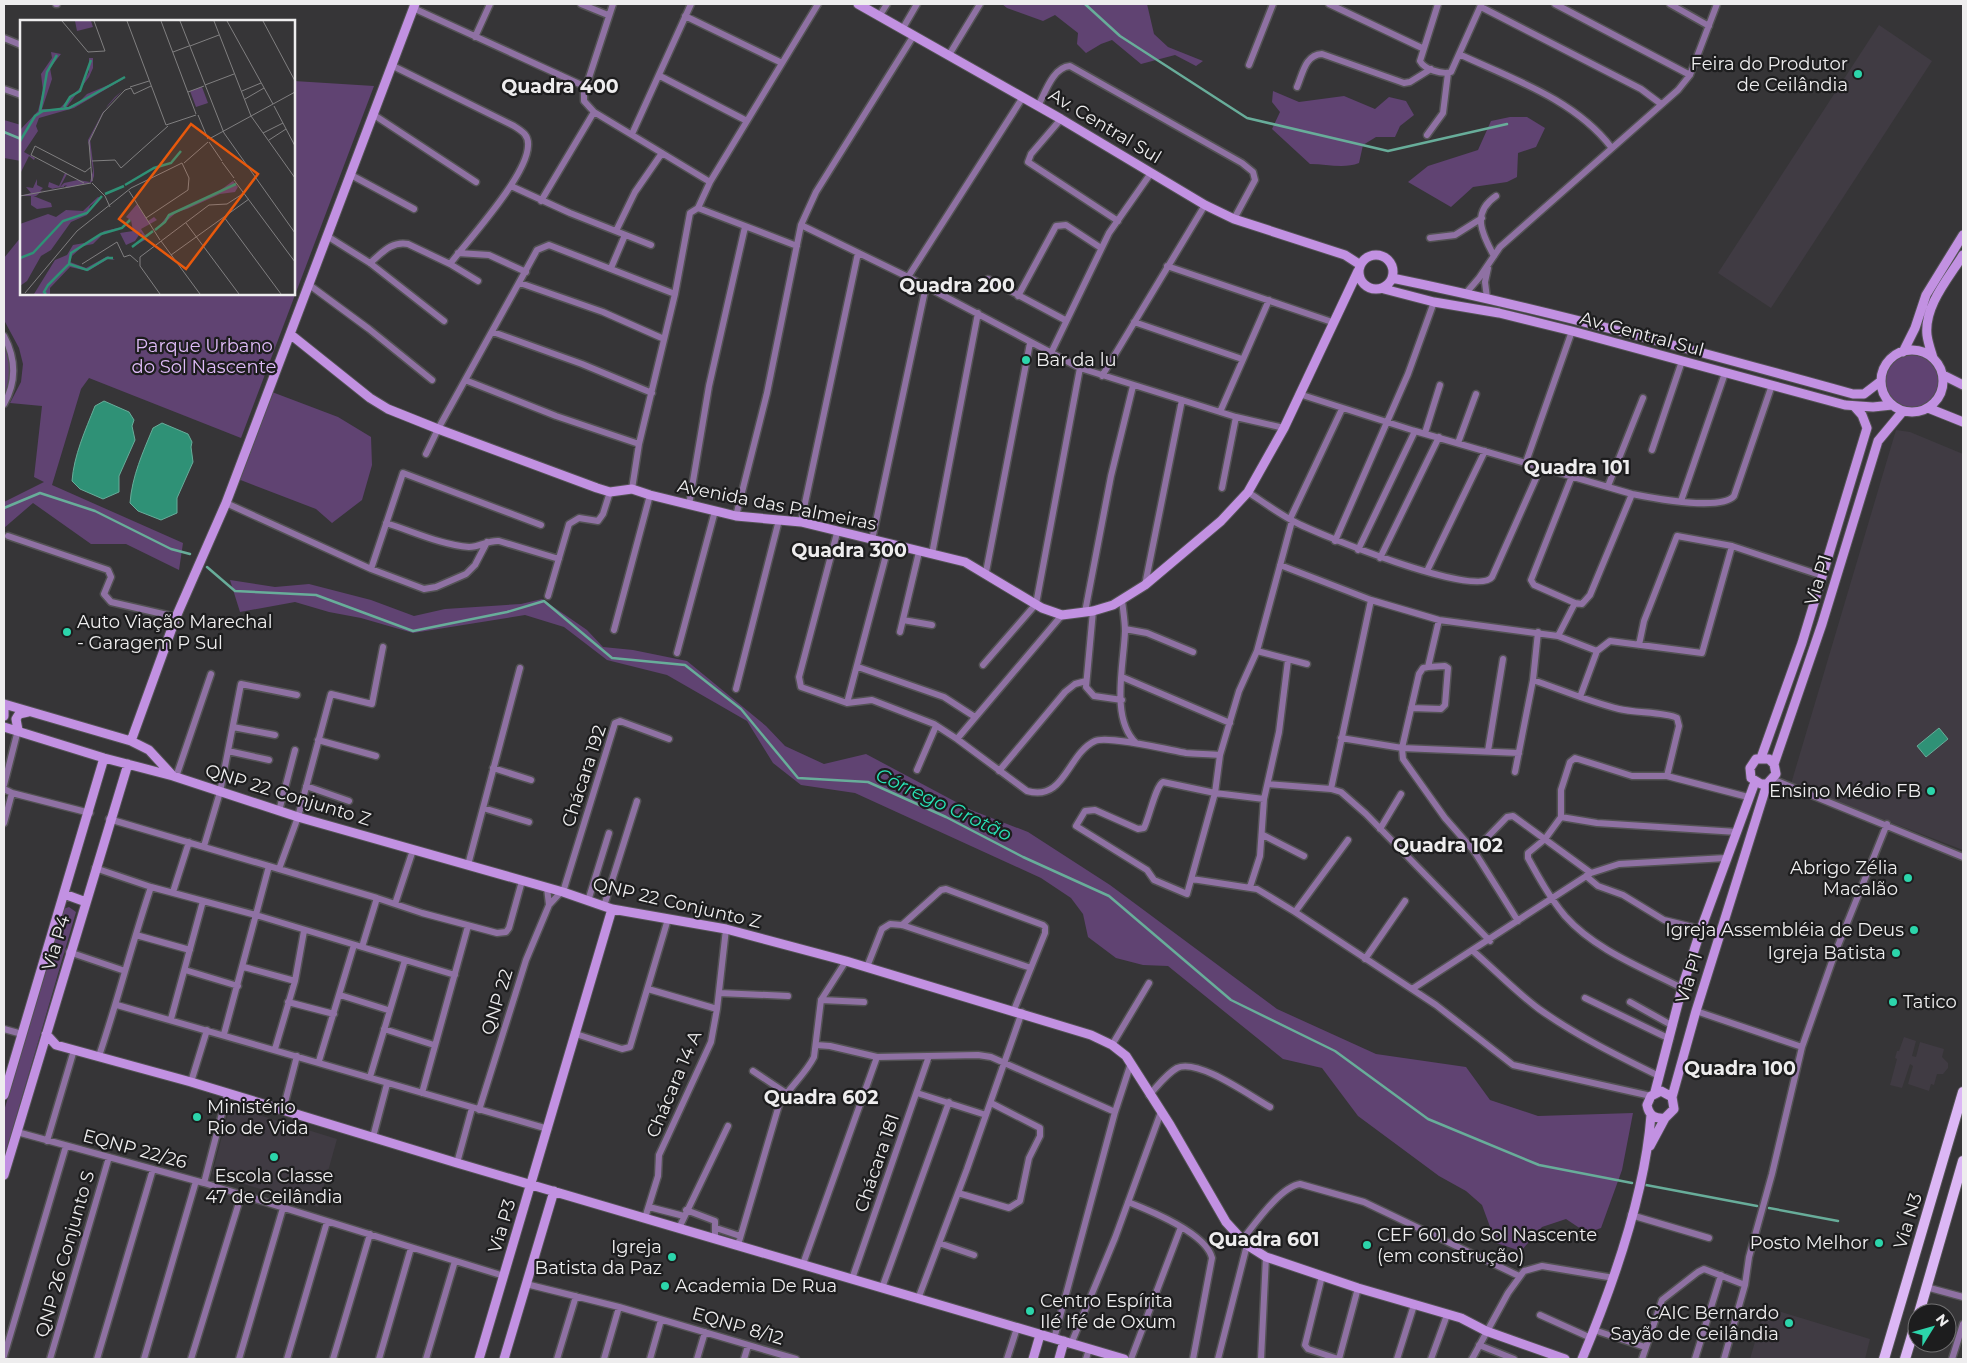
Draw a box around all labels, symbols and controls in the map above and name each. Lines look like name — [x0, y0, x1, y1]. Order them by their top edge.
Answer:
inset map — [20, 20, 295, 295]
place label: Feira do Produtor de Ceilândia — [1691, 53, 1848, 96]
marker: Feira do Produtor de Ceilândia — [1852, 68, 1864, 80]
district label: Quadra 400 — [501, 75, 619, 98]
street label: Av. Central Sul — [1045, 84, 1165, 168]
district label: Quadra 200 — [899, 274, 1015, 297]
street label: Av. Central Sul — [1578, 307, 1706, 361]
park label: Parque Urbano do Sol Nascente — [131, 335, 277, 378]
place label: Bar da lu — [1036, 349, 1117, 371]
marker: Bar da lu — [1020, 354, 1032, 366]
district label: Quadra 101 — [1524, 456, 1630, 479]
street label: Avenida das Palmeiras — [676, 475, 879, 535]
district label: Quadra 300 — [791, 539, 907, 562]
street label: Via P1 — [1800, 552, 1836, 608]
place label: Auto Viação Marechal - Garagem P Sul — [77, 611, 273, 654]
marker: Auto Viação Marechal - Garagem P Sul — [61, 626, 73, 638]
street label: Chácara 192 — [557, 722, 611, 830]
street label: QNP 22 Conjunto Z — [202, 759, 374, 831]
water label: Córrego Grotão — [872, 763, 1016, 846]
place label: Ensino Médio FB — [1769, 780, 1921, 802]
marker: Ensino Médio FB — [1925, 785, 1937, 797]
district label: Quadra 102 — [1393, 834, 1503, 857]
place label: Abrigo Zélia Macalão — [1790, 857, 1898, 900]
marker: Abrigo Zélia Macalão — [1902, 872, 1914, 884]
street label: QNP 22 Conjunto Z — [591, 873, 764, 933]
street label: Via P4 — [37, 913, 75, 973]
place label: Igreja Assembléia de Deus — [1665, 919, 1904, 941]
marker: Igreja Assembléia de Deus — [1908, 924, 1920, 936]
place label: Igreja Batista — [1768, 942, 1886, 964]
marker: Igreja Batista — [1890, 947, 1902, 959]
street label: Via P1 — [1671, 950, 1707, 1006]
street label: QNP 22 — [477, 966, 517, 1038]
place label: Tatico — [1903, 991, 1957, 1013]
marker: Tatico — [1887, 996, 1899, 1008]
street label: Chácara 14 A — [642, 1027, 706, 1141]
district label: Quadra 100 — [1684, 1057, 1796, 1080]
district label: Quadra 602 — [764, 1086, 878, 1109]
place label: Ministério Rio de Vida — [207, 1096, 309, 1139]
marker: Ministério Rio de Vida — [191, 1111, 203, 1123]
street label: Chácara 181 — [850, 1111, 904, 1215]
street label: EQNP 22/26 — [80, 1125, 190, 1174]
marker: Escola Classe 47 de Ceilândia — [268, 1151, 280, 1163]
place label: Escola Classe 47 de Ceilândia — [205, 1165, 343, 1208]
street label: QNP 26 Conjunto S — [31, 1168, 99, 1340]
street label: Via N3 — [1889, 1190, 1927, 1252]
street label: Via P3 — [483, 1196, 521, 1256]
place label: CEF 601 do Sol Nascente (em construção) — [1377, 1224, 1597, 1267]
district label: Quadra 601 — [1209, 1228, 1319, 1251]
place label: Posto Melhor — [1750, 1232, 1869, 1254]
place label: Igreja Batista da Paz — [535, 1236, 662, 1279]
marker: Posto Melhor — [1873, 1237, 1885, 1249]
marker: CEF 601 do Sol Nascente (em construção) — [1361, 1239, 1373, 1251]
marker: Igreja Batista da Paz — [666, 1251, 678, 1263]
place label: Academia De Rua — [675, 1275, 837, 1297]
marker: Academia De Rua — [659, 1280, 671, 1292]
place label: Centro Espírita Ilé Ifé de Oxum — [1040, 1290, 1176, 1333]
street label: EQNP 8/12 — [690, 1302, 786, 1350]
place label: CAIC Bernardo Sayão de Ceilândia — [1610, 1302, 1779, 1345]
north arrow — [1907, 1303, 1957, 1353]
marker: Centro Espírita Ilé Ifé de Oxum — [1024, 1305, 1036, 1317]
text: N — [1932, 1310, 1953, 1330]
marker: CAIC Bernardo Sayão de Ceilândia — [1783, 1317, 1795, 1329]

